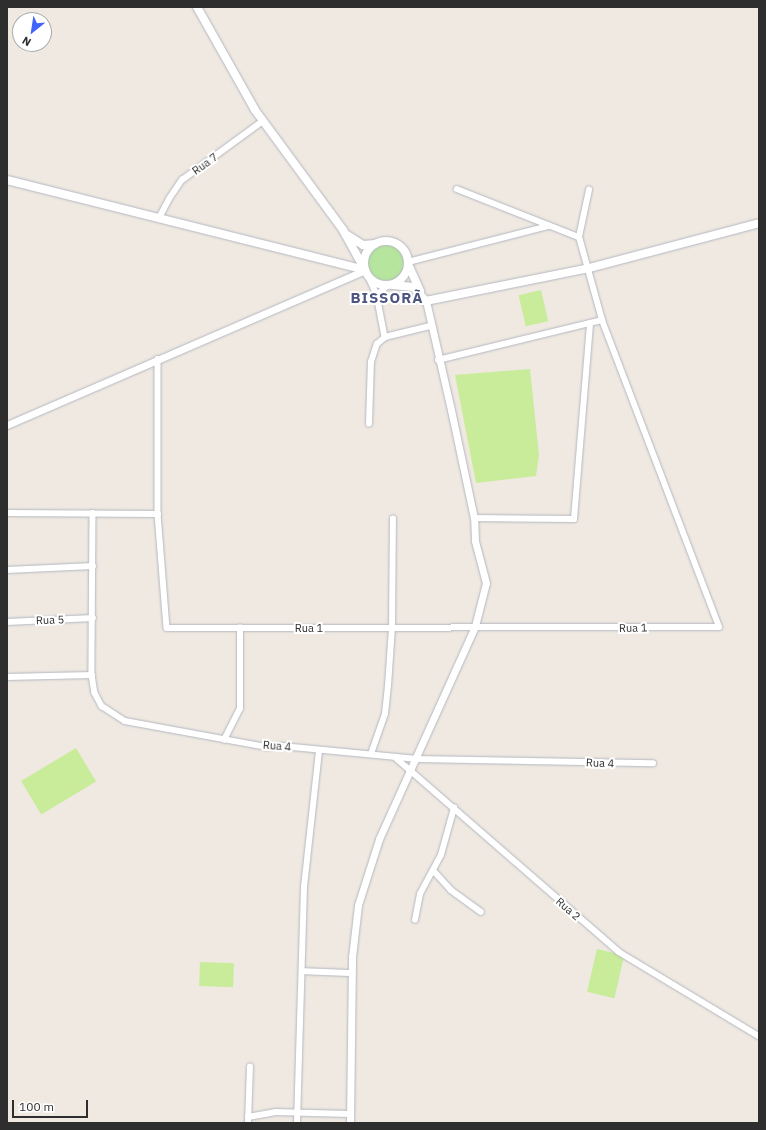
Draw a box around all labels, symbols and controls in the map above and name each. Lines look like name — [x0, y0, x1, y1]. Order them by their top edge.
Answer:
north arrow — [12, 12, 52, 52]
text: N — [20, 33, 33, 50]
street label: Rua 7 — [190, 150, 220, 178]
district label: BISSORÃ — [350, 289, 424, 307]
street label: Rua 5 — [36, 613, 64, 627]
street label: Rua 1 — [295, 621, 323, 635]
street label: Rua 1 — [619, 621, 647, 635]
street label: Rua 4 — [262, 738, 292, 754]
street label: Rua 4 — [586, 756, 614, 770]
street label: Rua 2 — [553, 895, 583, 923]
scale bar — [14, 1092, 90, 1118]
text: 100 m — [19, 1099, 54, 1114]

